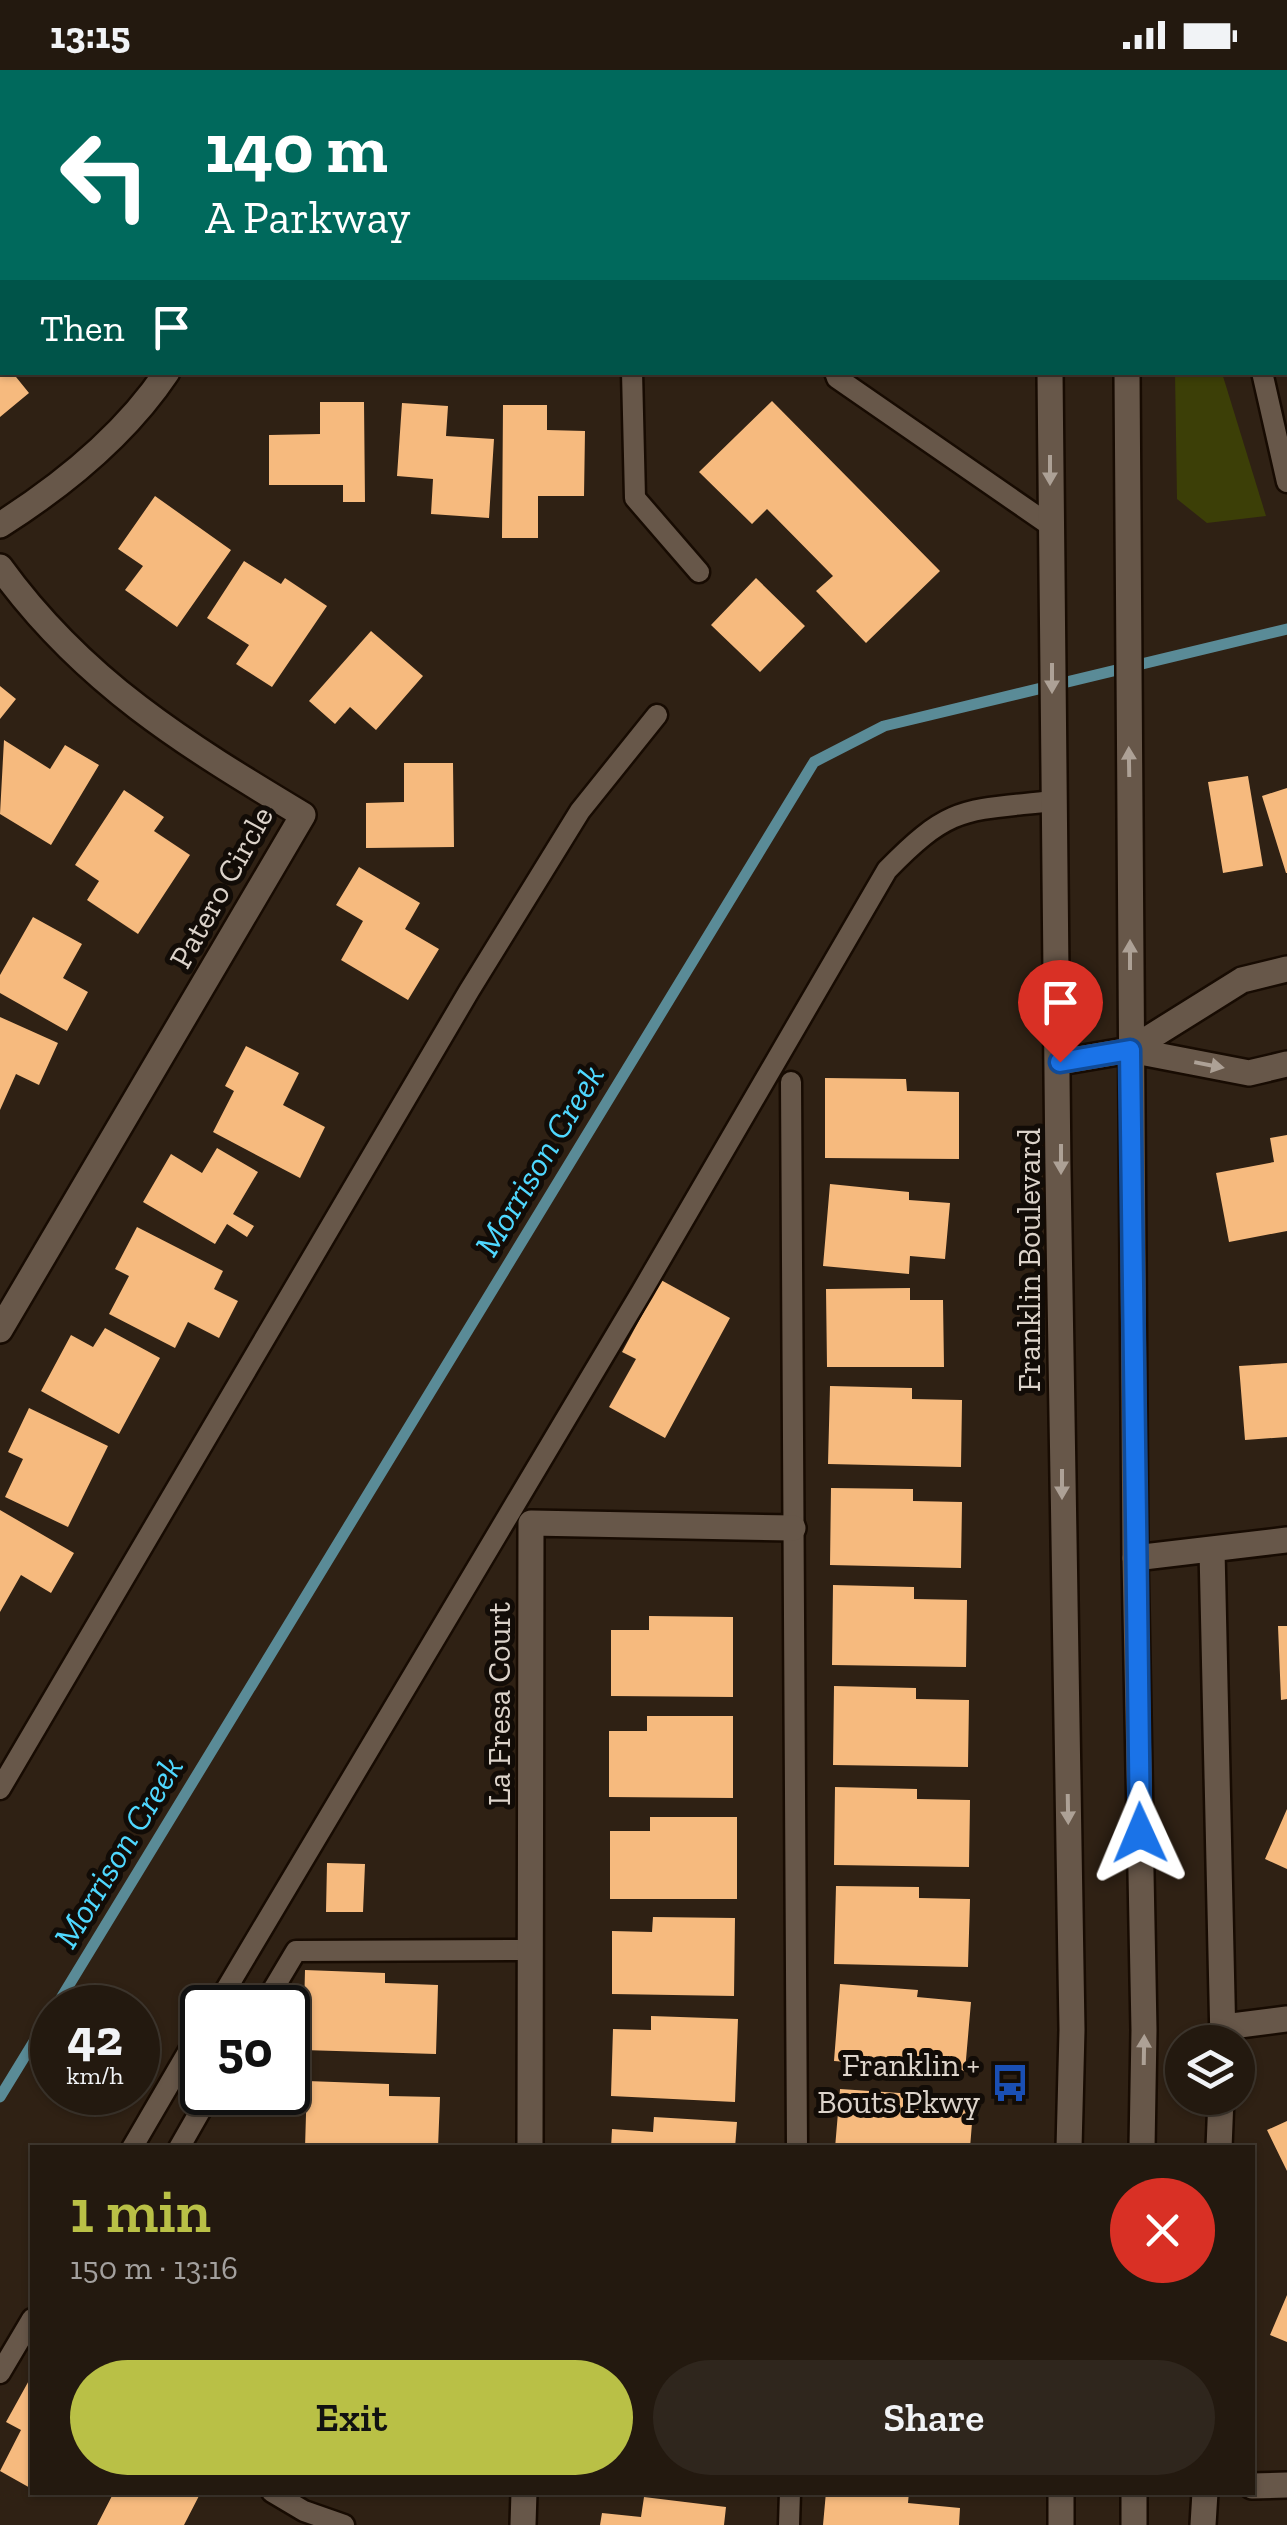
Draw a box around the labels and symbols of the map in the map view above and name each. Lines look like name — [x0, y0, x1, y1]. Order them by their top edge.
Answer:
one-way arrow — [1043, 454, 1059, 486]
one-way arrow — [1044, 663, 1060, 695]
one-way arrow — [1121, 745, 1137, 777]
street label: Patero Circle — [161, 799, 281, 975]
one-way arrow — [1122, 938, 1138, 970]
pin — [1018, 960, 1103, 1063]
water label: Morrison Creek — [465, 1057, 613, 1263]
one-way arrow — [1194, 1058, 1225, 1074]
street label: Franklin Boulevard — [1010, 1127, 1048, 1392]
one-way arrow — [1053, 1144, 1069, 1176]
one-way arrow — [1055, 1469, 1071, 1501]
street label: La Fresa Court — [480, 1602, 518, 1806]
water label: Morrison Creek — [44, 1749, 192, 1955]
position arrow — [1088, 1781, 1192, 1885]
one-way arrow — [1060, 1794, 1076, 1826]
speed limit sign: 50 — [180, 1985, 310, 2115]
one-way arrow — [1136, 2034, 1152, 2066]
place label: Franklin + Bouts Pkwy — [817, 2046, 981, 2121]
bus stop icon: Franklin + Bouts Pkwy — [989, 2062, 1031, 2104]

